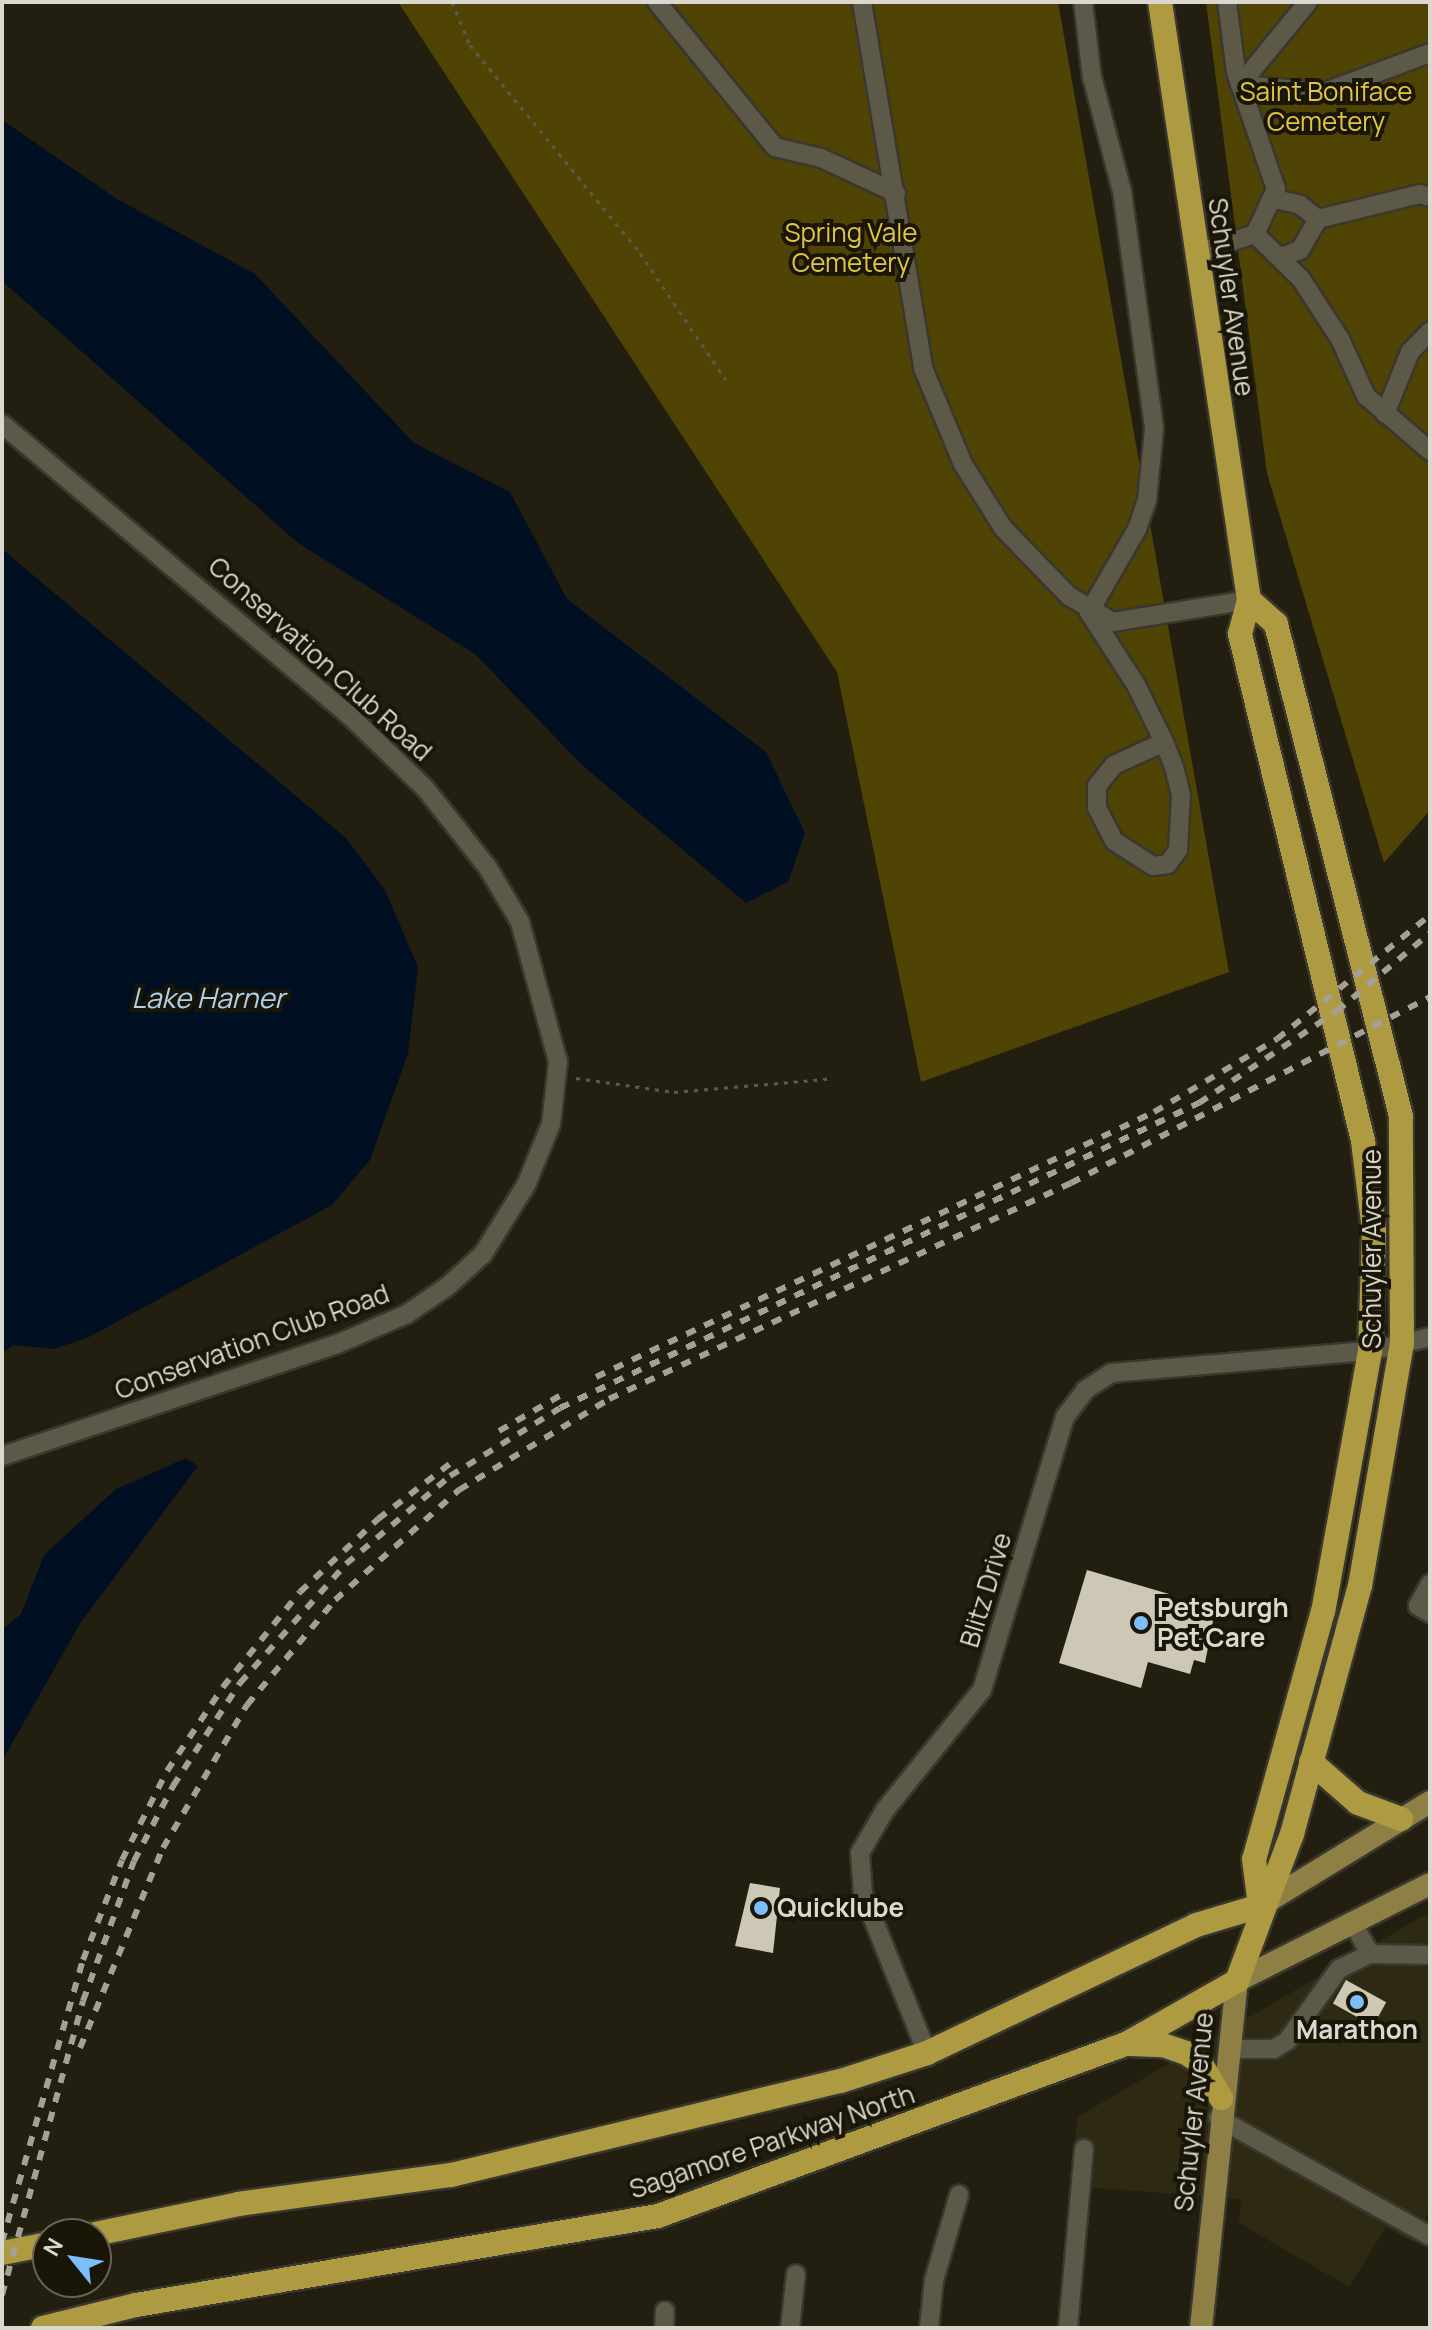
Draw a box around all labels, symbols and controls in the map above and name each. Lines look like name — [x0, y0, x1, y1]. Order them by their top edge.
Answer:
park label: Saint Boniface Cemetery — [1240, 76, 1412, 138]
street label: Schuyler Avenue — [1202, 196, 1260, 398]
park label: Spring Vale Cemetery — [784, 217, 918, 278]
street label: Conservation Club Road — [202, 551, 438, 767]
water label: Lake Harner — [131, 980, 285, 1014]
street label: Schuyler Avenue — [1356, 1149, 1388, 1349]
street label: Conservation Club Road — [111, 1278, 393, 1406]
street label: Blitz Drive — [954, 1529, 1018, 1651]
place label: Petsburgh Pet Care — [1157, 1592, 1289, 1654]
marker: Petsburgh Pet Care — [1132, 1614, 1150, 1632]
place label: Quicklube — [777, 1892, 904, 1924]
marker: Quicklube — [752, 1899, 770, 1917]
marker: Marathon — [1348, 1993, 1366, 2011]
street label: Schuyler Avenue — [1168, 2011, 1220, 2213]
place label: Marathon — [1296, 2014, 1418, 2046]
street label: Sagamore Parkway North — [626, 2079, 918, 2205]
north arrow — [32, 2218, 112, 2298]
text: N — [36, 2233, 70, 2261]

